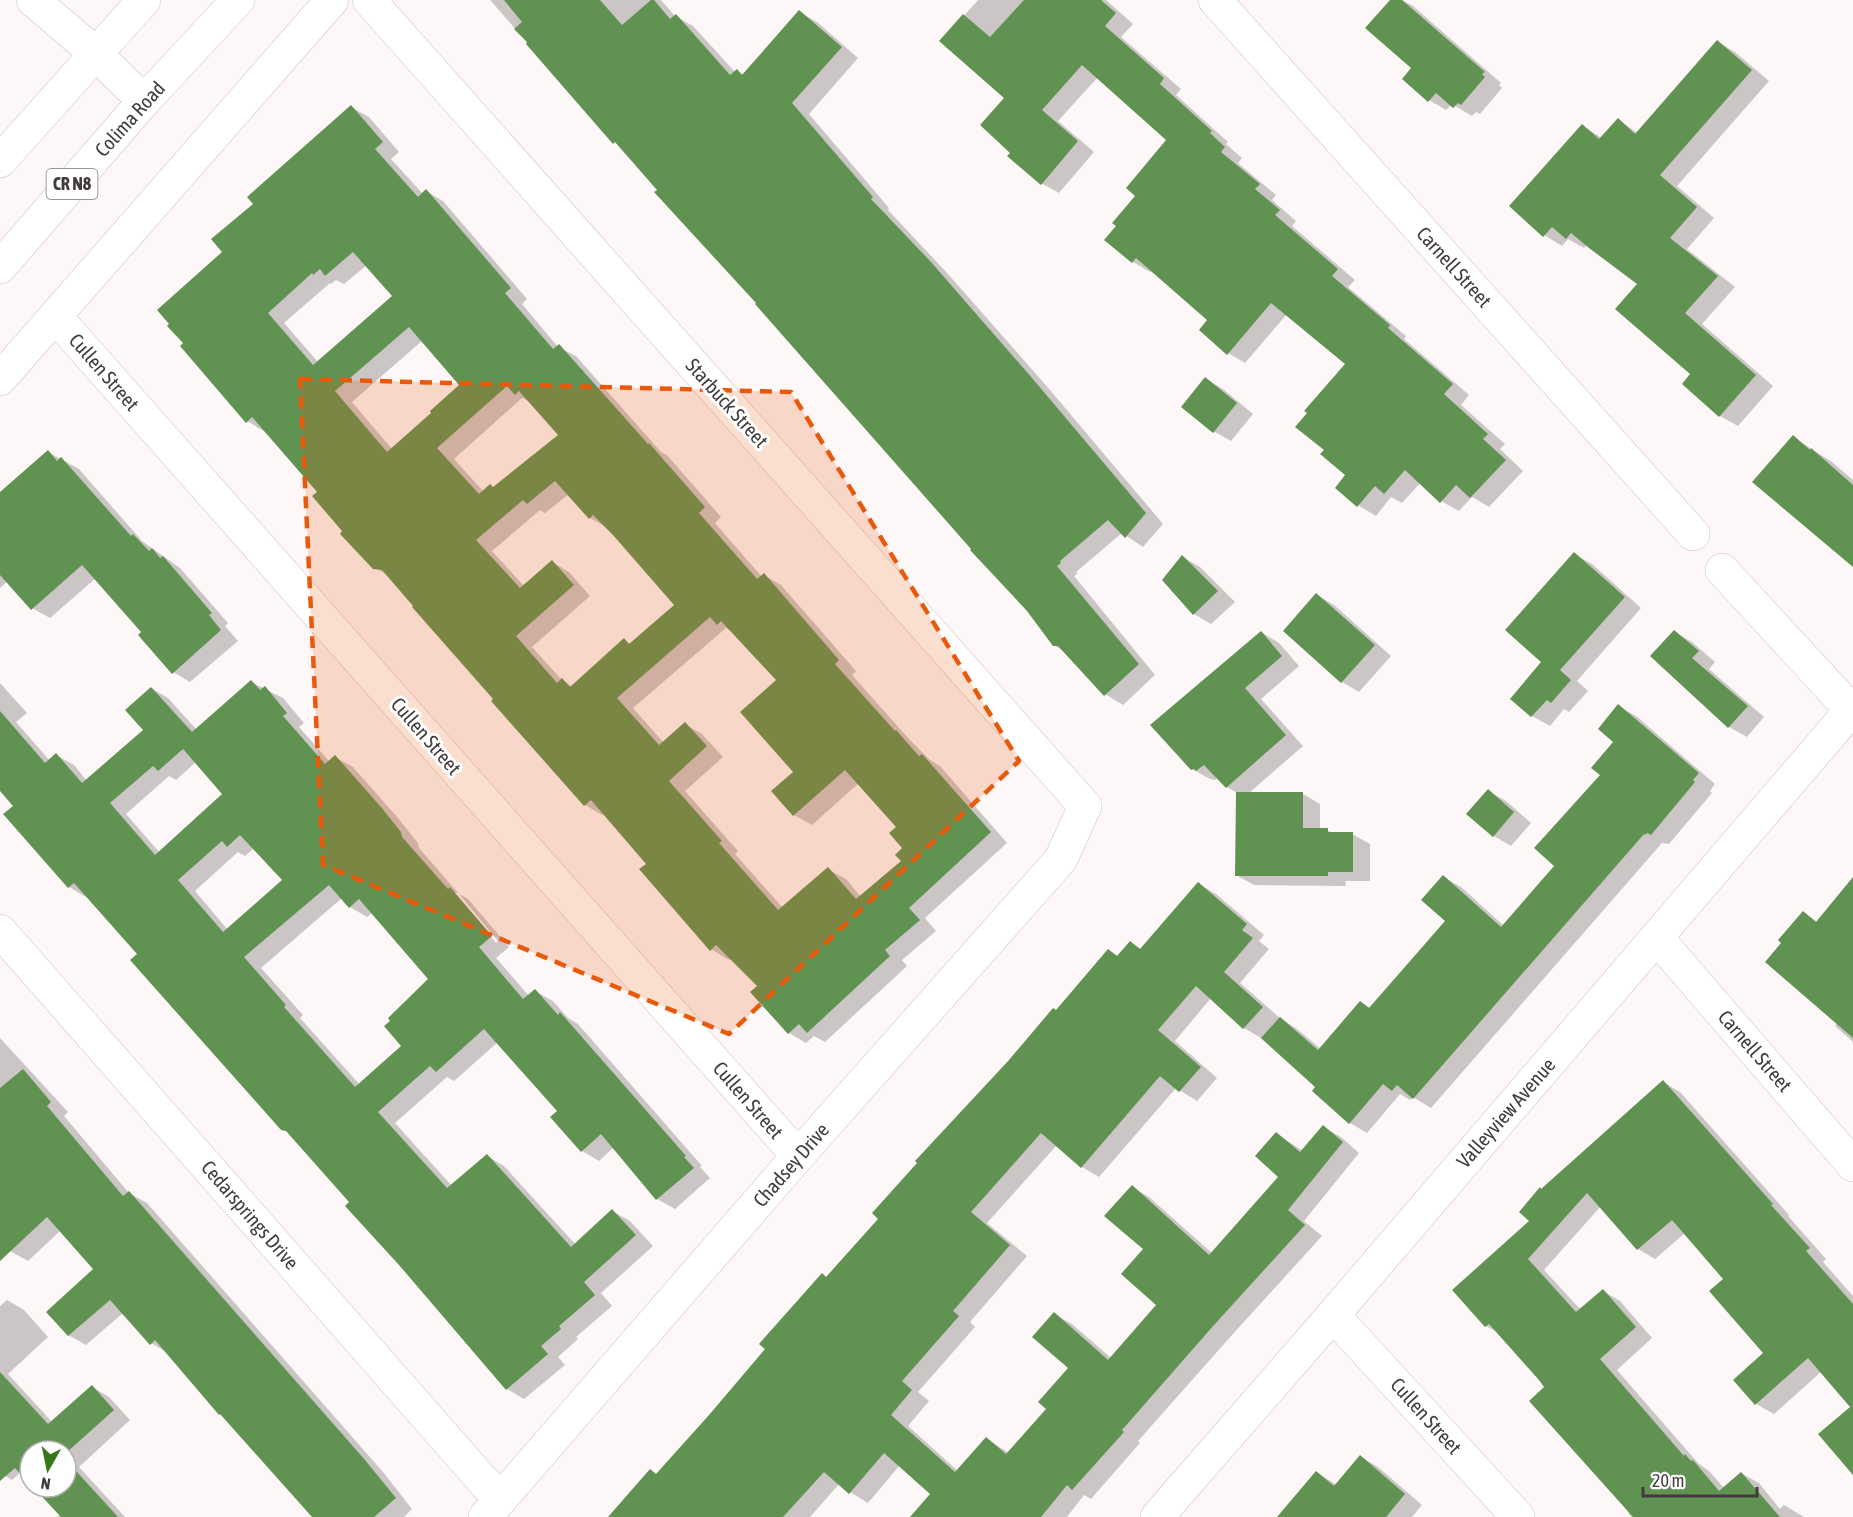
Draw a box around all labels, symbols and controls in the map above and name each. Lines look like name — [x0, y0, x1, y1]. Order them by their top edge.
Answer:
street label: Colima Road — [90, 76, 169, 161]
road number: CR N8 — [46, 169, 98, 199]
street label: Carnell Street — [1412, 222, 1497, 312]
street label: Cullen Street — [65, 328, 144, 415]
street label: Starbuck Street — [682, 354, 773, 452]
street label: Cullen Street — [387, 692, 466, 779]
street label: Carnell Street — [1714, 1005, 1797, 1096]
street label: Valleyview Avenue — [1452, 1053, 1559, 1172]
street label: Cullen Street — [709, 1056, 788, 1143]
street label: Chadsey Drive — [748, 1118, 833, 1211]
street label: Cedarsprings Drive — [197, 1156, 304, 1274]
street label: Cullen Street — [1386, 1373, 1467, 1459]
north arrow — [18, 1439, 78, 1499]
scale bar — [1643, 1460, 1757, 1498]
text: 20 m — [1652, 1470, 1684, 1491]
text: N — [40, 1474, 52, 1493]

